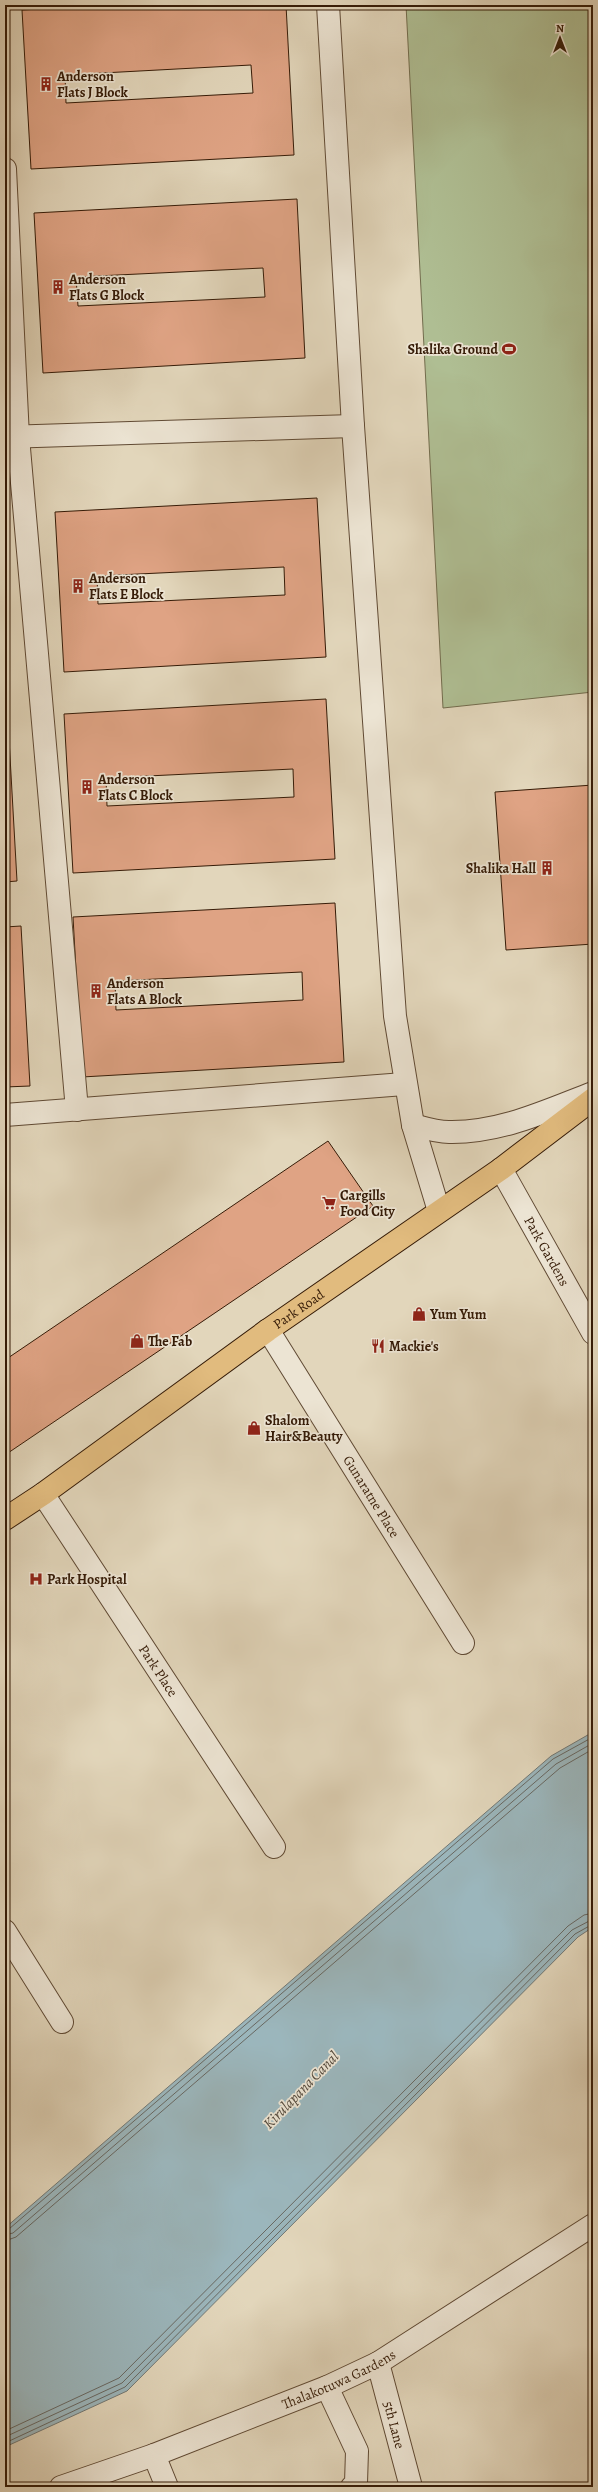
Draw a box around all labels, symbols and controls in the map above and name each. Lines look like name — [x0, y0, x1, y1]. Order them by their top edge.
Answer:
north arrow — [540, 18, 580, 58]
text: N — [556, 21, 564, 36]
place label: Anderson Flats J Block — [56, 67, 129, 102]
building icon: Anderson Flats J Block — [38, 76, 54, 92]
place label: Anderson Flats G Block — [68, 270, 145, 305]
building icon: Anderson Flats G Block — [50, 279, 66, 295]
place label: Shalika Ground — [407, 340, 498, 359]
sports icon: Shalika Ground — [501, 341, 517, 357]
place label: Anderson Flats E Block — [88, 569, 164, 604]
building icon: Anderson Flats E Block — [70, 578, 86, 594]
place label: Anderson Flats C Block — [97, 770, 174, 805]
building icon: Anderson Flats C Block — [79, 779, 95, 795]
place label: Shalika Hall — [466, 859, 536, 878]
building icon: Shalika Hall — [539, 860, 555, 876]
place label: Anderson Flats A Block — [106, 974, 183, 1009]
building icon: Anderson Flats A Block — [88, 983, 104, 999]
place label: Cargills Food City — [340, 1186, 395, 1221]
supermarket icon: Cargills Food City — [321, 1195, 337, 1211]
street label: Park Gardens — [520, 1213, 574, 1289]
street label: Park Road — [269, 1284, 328, 1333]
place label: Yum Yum — [429, 1305, 487, 1324]
shop icon: Yum Yum — [411, 1306, 427, 1322]
place label: The Fab — [148, 1332, 192, 1351]
shop icon: The Fab — [129, 1333, 145, 1349]
place label: Mackie's — [389, 1337, 439, 1356]
restaurant icon: Mackie's — [370, 1338, 386, 1354]
place label: Shalom Hair&Beauty — [265, 1411, 343, 1446]
shop icon: Shalom Hair&Beauty — [246, 1420, 262, 1436]
street label: Gunaratne Place — [339, 1452, 404, 1541]
place label: Park Hospital — [47, 1570, 127, 1589]
hospital icon: Park Hospital — [28, 1571, 44, 1587]
street label: Park Place — [134, 1641, 183, 1700]
water label: Kirulapana Canal — [259, 2047, 343, 2133]
street label: Thalakotuwa Gardens — [279, 2345, 399, 2413]
street label: 5th Lane — [379, 2399, 410, 2451]

